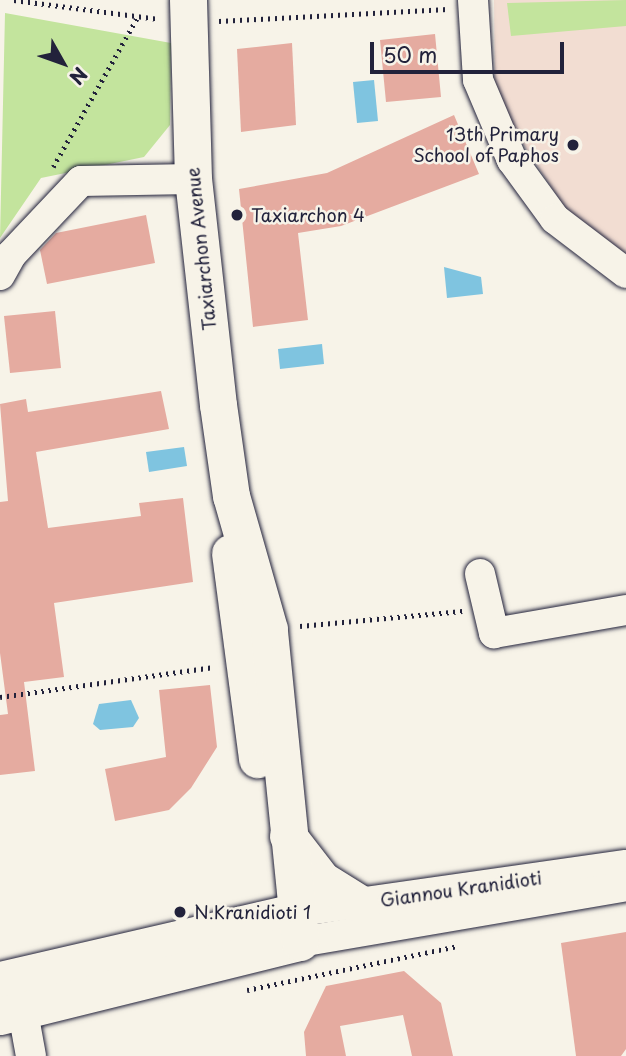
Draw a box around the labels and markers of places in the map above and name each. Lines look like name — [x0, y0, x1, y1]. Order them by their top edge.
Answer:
place label: 13th Primary School of Paphos — [412, 124, 559, 166]
marker: 13th Primary School of Paphos — [565, 137, 581, 153]
place label: Taxiarchon 4 — [251, 204, 365, 226]
marker: Taxiarchon 4 — [229, 207, 245, 223]
place label: N.Kranidioti 1 — [194, 901, 312, 923]
marker: N.Kranidioti 1 — [172, 904, 188, 920]

